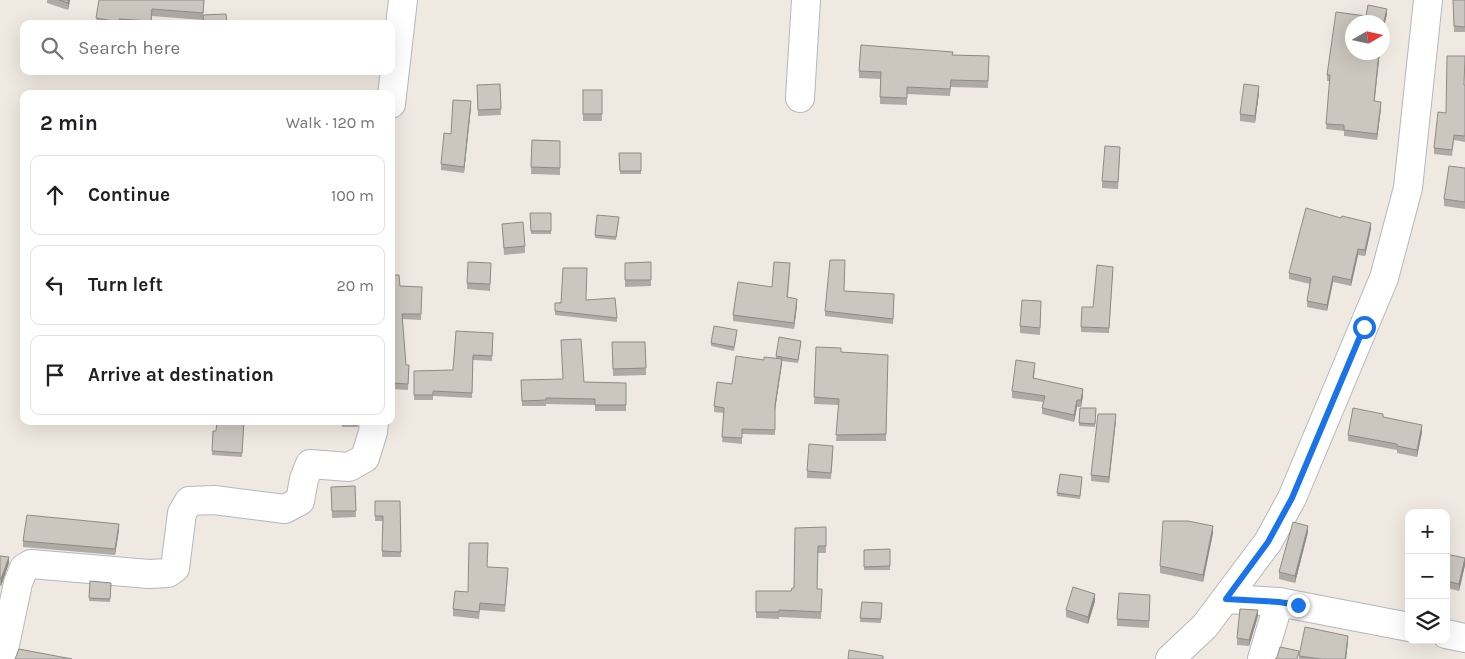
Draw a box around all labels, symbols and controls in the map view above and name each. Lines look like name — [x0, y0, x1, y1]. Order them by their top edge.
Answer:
north arrow — [1345, 15, 1390, 60]
search box — [20, 20, 395, 75]
icon: search — [38, 34, 66, 62]
text: Search here — [78, 37, 180, 59]
text: 2 min — [40, 111, 98, 135]
text: Walk · 120 m — [286, 113, 375, 132]
icon: ahead — [41, 181, 69, 209]
text: Continue — [88, 184, 170, 206]
text: 100 m — [331, 186, 374, 205]
icon: left — [41, 271, 69, 299]
text: Turn left — [88, 274, 163, 296]
text: 20 m — [336, 276, 374, 295]
route start — [1353, 316, 1376, 339]
icon: arrive — [41, 361, 69, 389]
text: Arrive at destination — [88, 364, 274, 386]
map controls — [1405, 509, 1450, 644]
button: + — [1405, 509, 1450, 554]
button: − — [1405, 554, 1450, 599]
route end — [1287, 594, 1310, 617]
button: layers — [1405, 599, 1450, 644]

